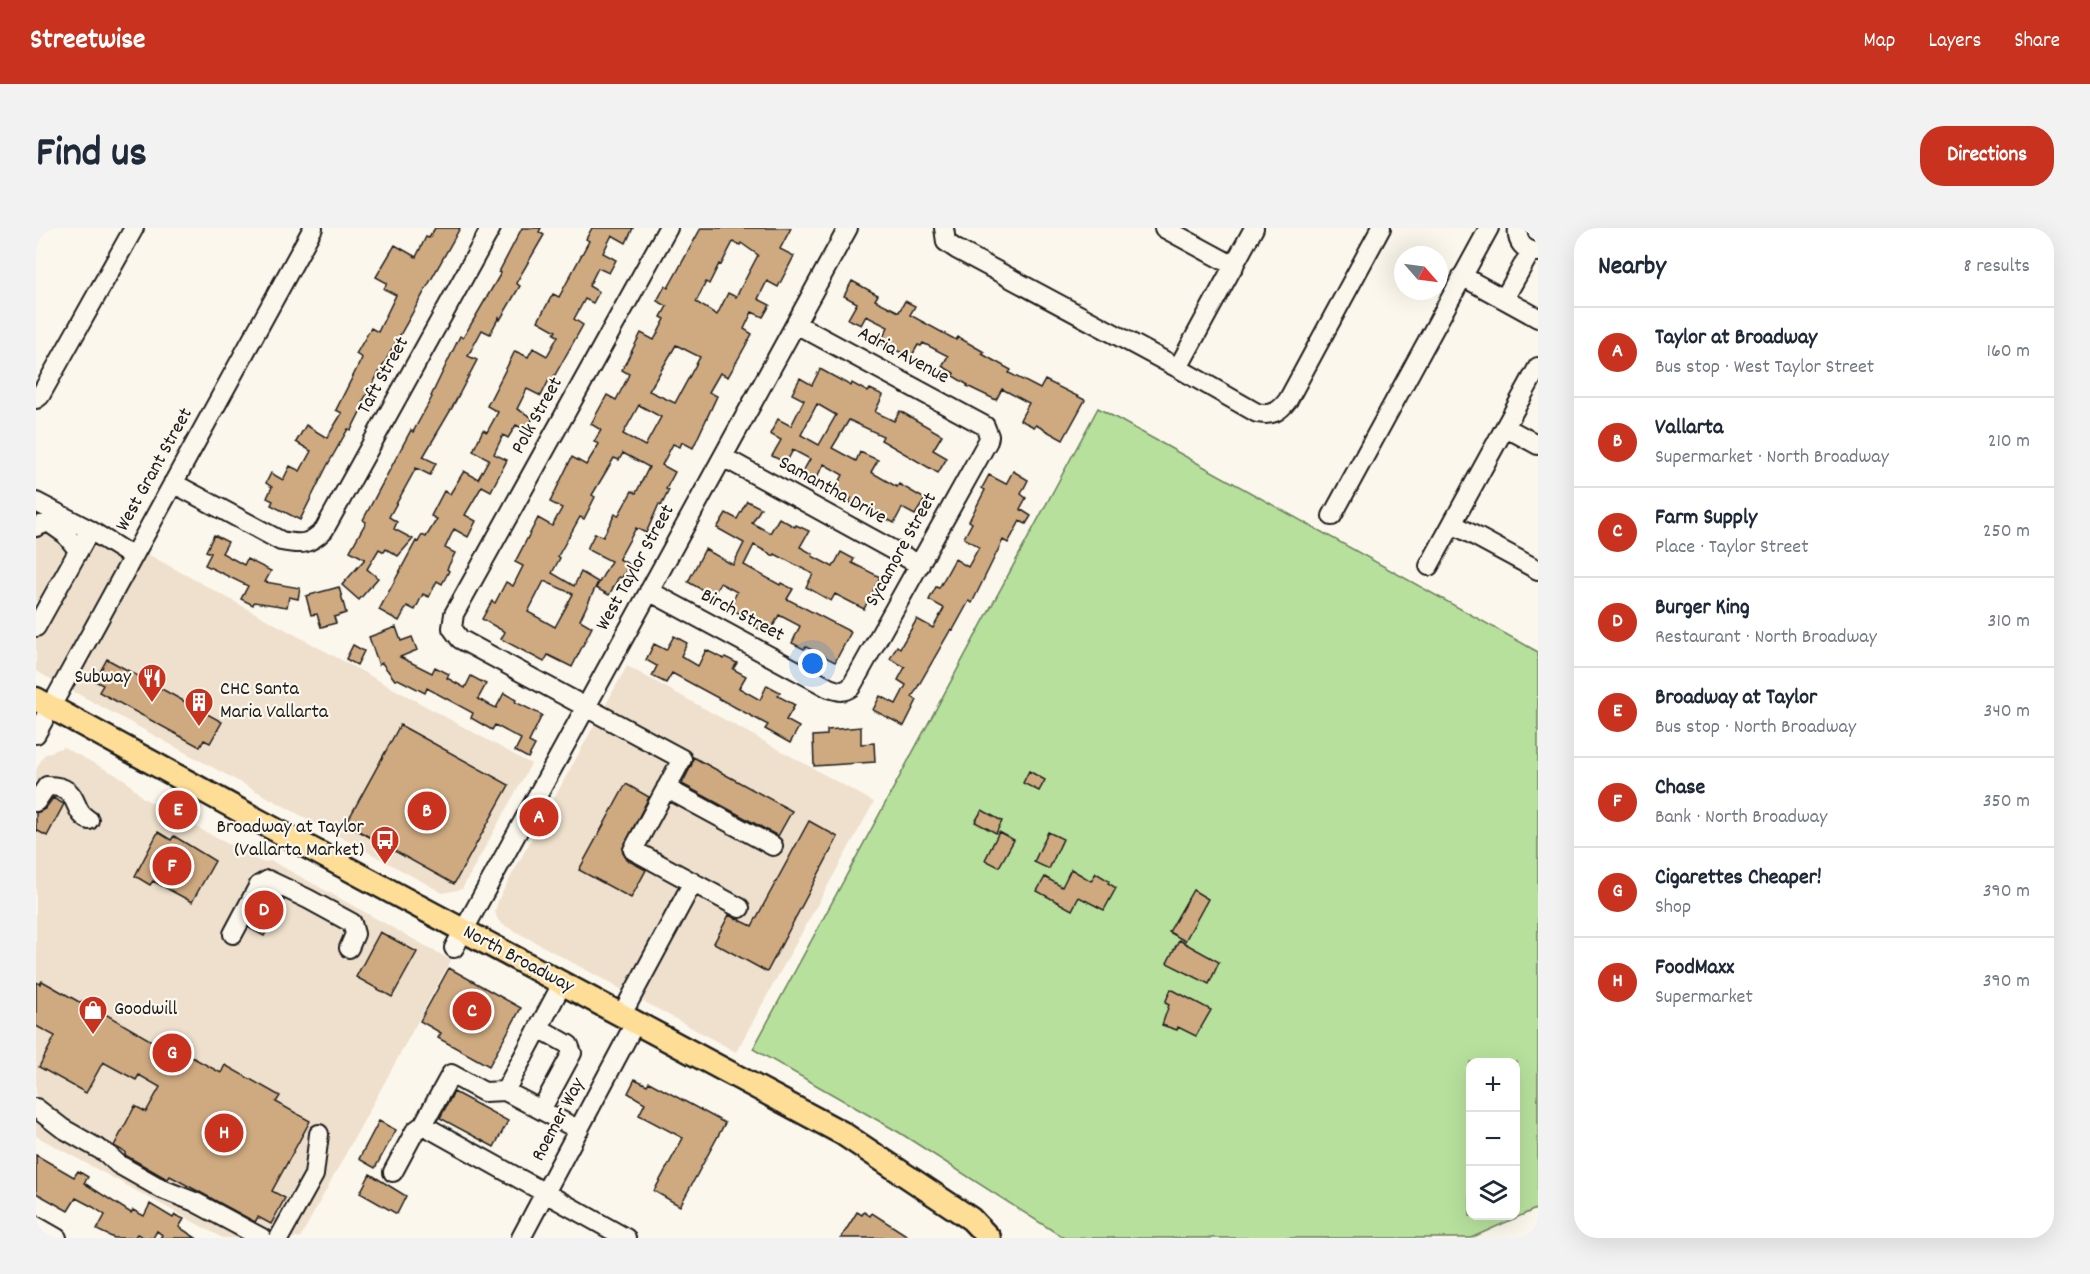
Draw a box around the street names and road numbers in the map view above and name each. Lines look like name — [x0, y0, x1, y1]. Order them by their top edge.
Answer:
street label: Adria Avenue — [852, 320, 954, 392]
street label: Taft Street — [351, 332, 417, 420]
street label: Polk Street — [505, 372, 571, 460]
street label: West Grant Street — [109, 403, 201, 537]
street label: Samantha Drive — [773, 450, 891, 532]
street label: Sycamore Street — [859, 488, 945, 612]
street label: West Taylor Street — [590, 500, 682, 636]
street label: Birch Street — [695, 582, 789, 650]
street label: North Broadway — [457, 919, 579, 1001]
street label: Roemer Way — [525, 1072, 593, 1167]

